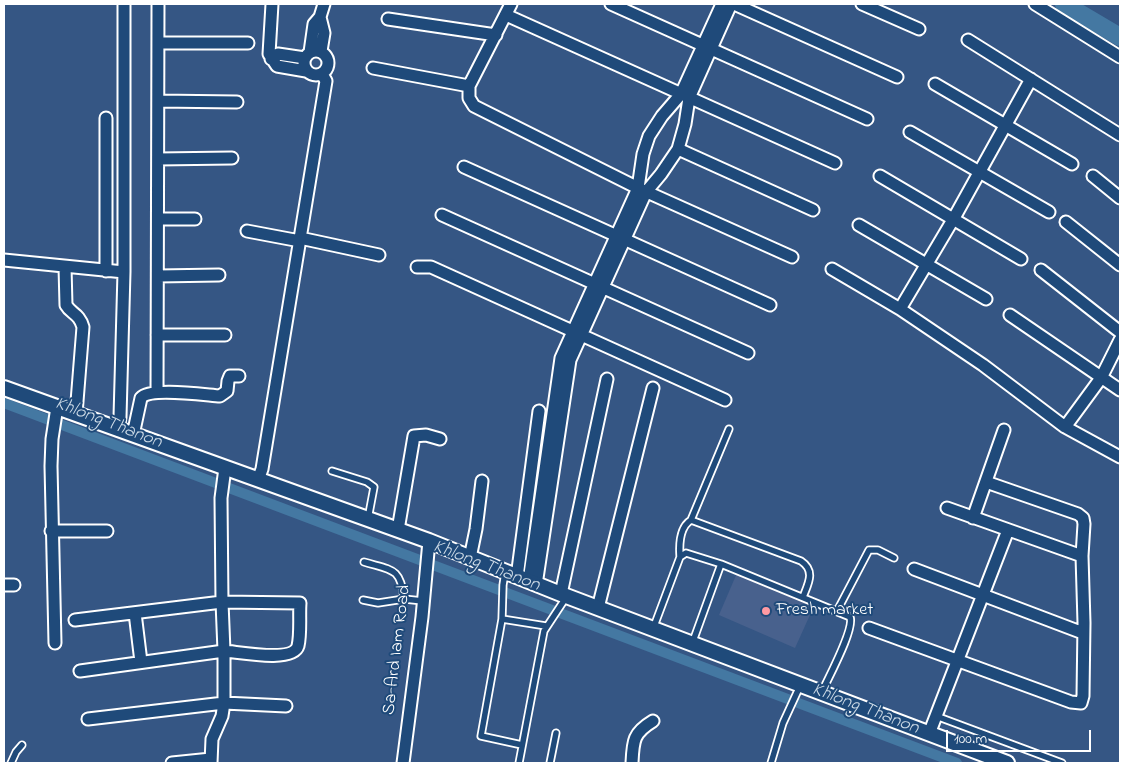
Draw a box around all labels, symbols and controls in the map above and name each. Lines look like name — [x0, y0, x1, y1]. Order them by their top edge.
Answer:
water label: Khlong Thanon — [51, 393, 165, 455]
water label: Khlong Thanon — [429, 536, 543, 598]
street label: Sa-Ard Iam Road — [379, 584, 417, 716]
place label: Fresh market — [776, 600, 873, 622]
marker: Fresh market — [760, 605, 772, 617]
water label: Khlong Thanon — [808, 679, 922, 741]
scale bar — [949, 720, 1094, 752]
text: 100 m — [954, 728, 987, 750]

